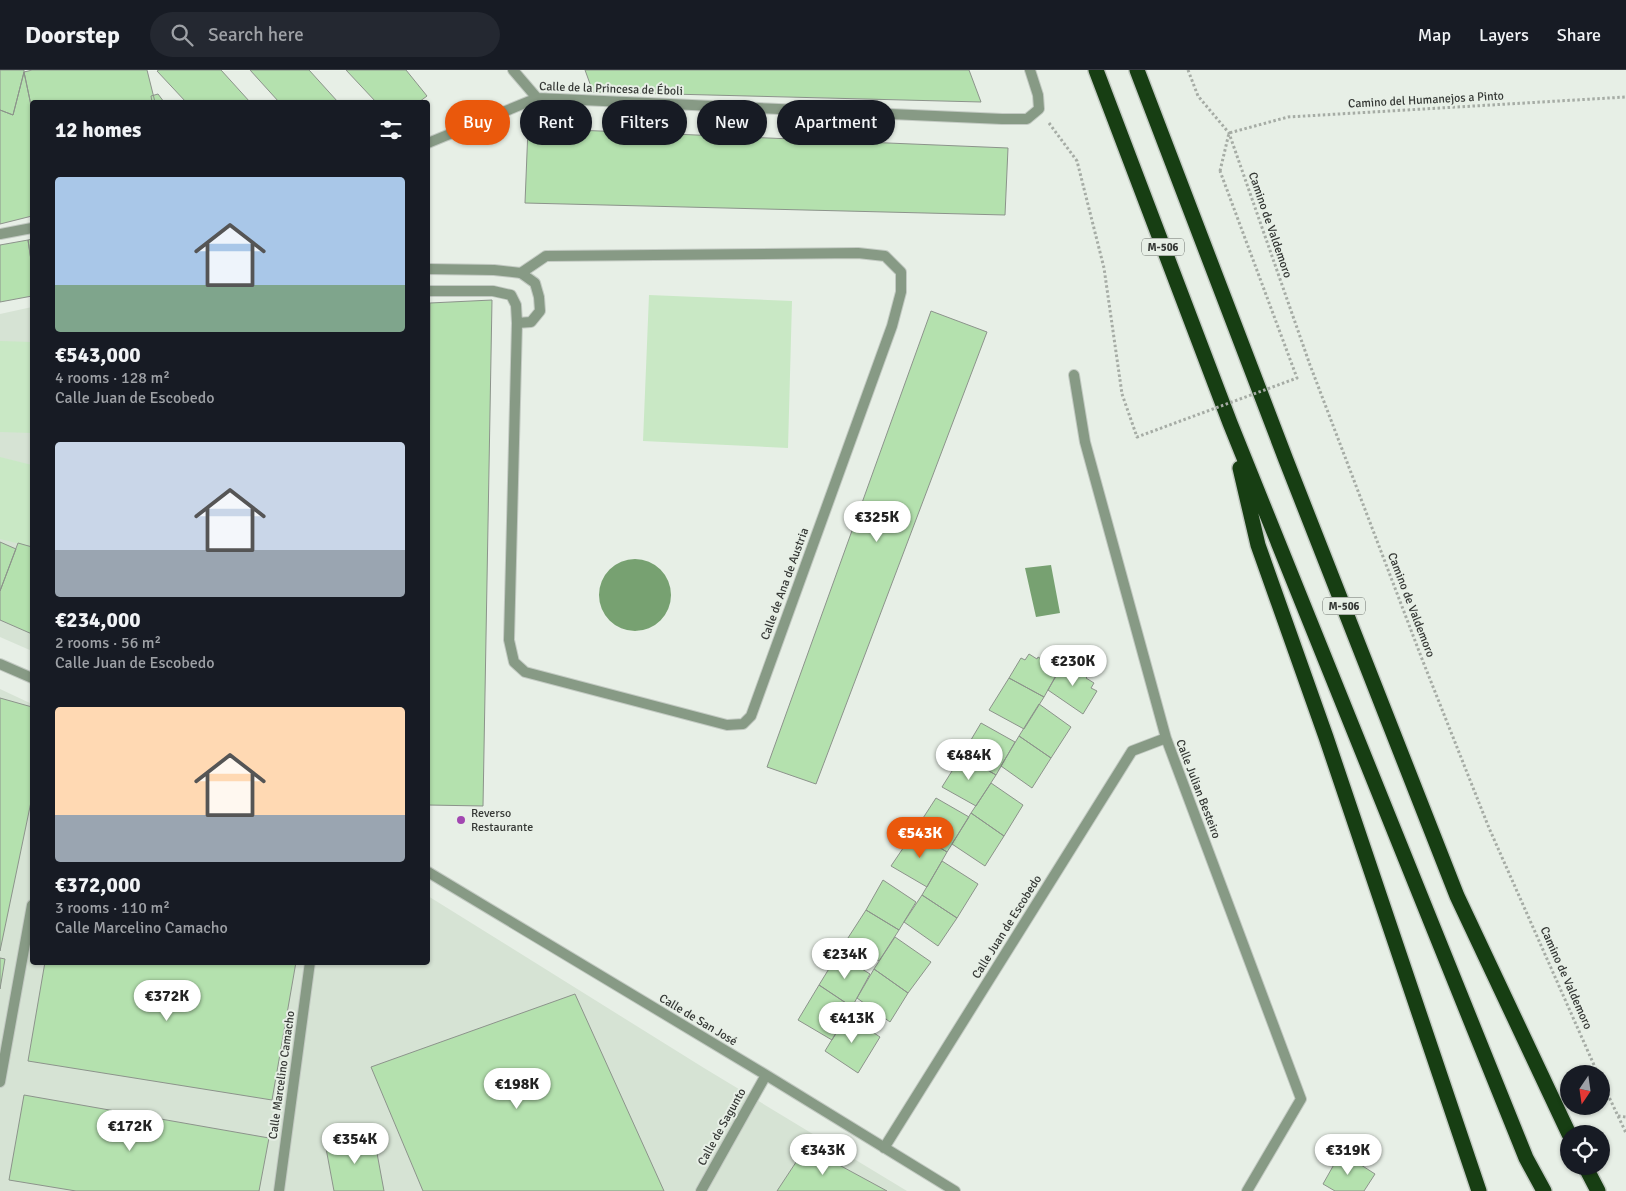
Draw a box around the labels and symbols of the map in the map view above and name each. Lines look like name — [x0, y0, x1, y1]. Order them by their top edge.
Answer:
street label: Calle de la Princesa de Éboli — [539, 79, 683, 99]
street label: Camino del Humanejos a Pinto — [1348, 88, 1504, 112]
street label: Camino de Valdemoro — [1245, 170, 1295, 280]
road number: M-506 — [1142, 238, 1184, 256]
pin: €325K — [842, 500, 912, 543]
street label: Calle de Ana de Austria — [758, 526, 812, 642]
street label: Camino de Valdemoro — [1384, 550, 1438, 660]
road number: M-506 — [1323, 598, 1365, 614]
pin: €230K — [1038, 644, 1108, 687]
street label: Calle Julian Besteiro — [1172, 737, 1224, 841]
pin: €484K — [934, 738, 1004, 781]
place label: Reverso Restaurante — [471, 806, 533, 835]
marker: Reverso Restaurante — [455, 814, 467, 826]
pin: €543K — [885, 816, 955, 859]
street label: Calle Juan de Escobedo — [969, 872, 1045, 982]
street label: Camino de Valdemoro — [1537, 924, 1595, 1032]
pin: €234K — [810, 938, 880, 980]
pin: €372K — [132, 980, 202, 1022]
street label: Calle de San José — [656, 991, 740, 1049]
pin: €413K — [817, 1002, 887, 1044]
street label: Calle Marcelino Camacho — [266, 1010, 298, 1140]
north arrow — [1560, 1065, 1610, 1115]
pin: €198K — [482, 1068, 552, 1110]
street label: Calle de Sagunto — [695, 1086, 749, 1168]
pin: €172K — [95, 1110, 165, 1152]
pin: €354K — [320, 1122, 390, 1165]
pin: €343K — [788, 1134, 858, 1176]
pin: €319K — [1313, 1134, 1383, 1176]

